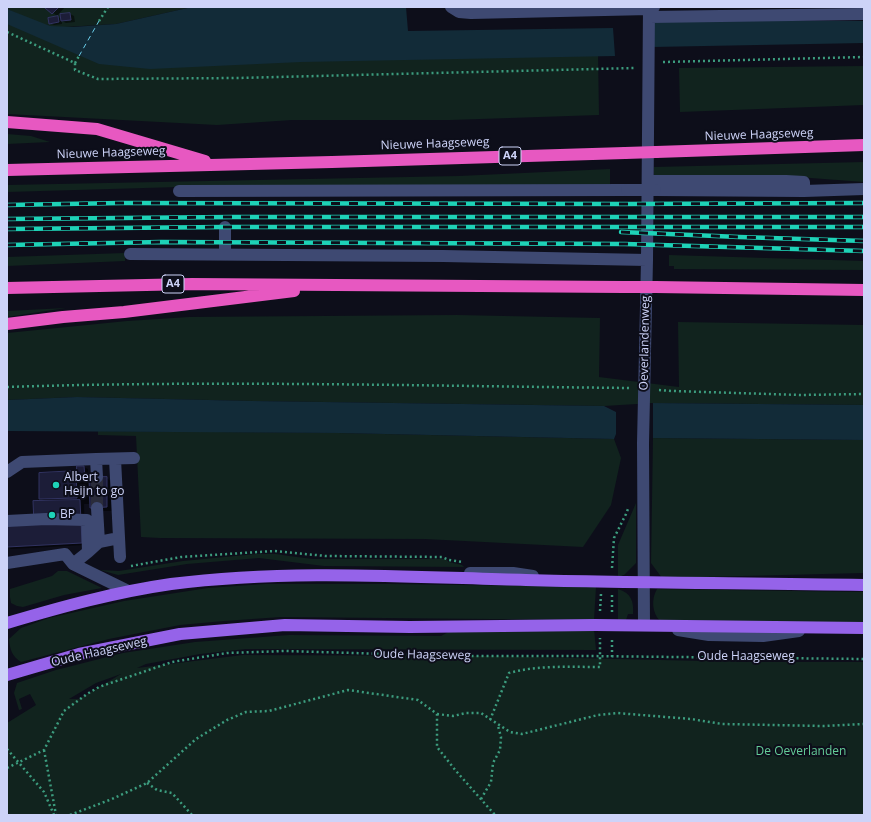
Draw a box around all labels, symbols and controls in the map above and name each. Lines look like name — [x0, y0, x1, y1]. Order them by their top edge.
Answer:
street label: Nieuwe Haagseweg — [704, 126, 814, 144]
street label: Nieuwe Haagseweg — [380, 135, 490, 153]
street label: Nieuwe Haagseweg — [56, 144, 166, 162]
road number: A4 — [499, 147, 521, 165]
road number: A4 — [162, 275, 184, 293]
street label: Oeverlandenweg — [637, 296, 653, 390]
place label: Albert Heijn to go — [64, 471, 124, 499]
marker: Albert Heijn to go — [51, 480, 61, 490]
place label: BP — [60, 508, 75, 522]
marker: BP — [47, 510, 57, 520]
street label: Oude Haagseweg — [50, 634, 148, 670]
street label: Oude Haagseweg — [373, 647, 471, 663]
street label: Oude Haagseweg — [697, 650, 795, 664]
park label: De Oeverlanden — [756, 745, 846, 759]

